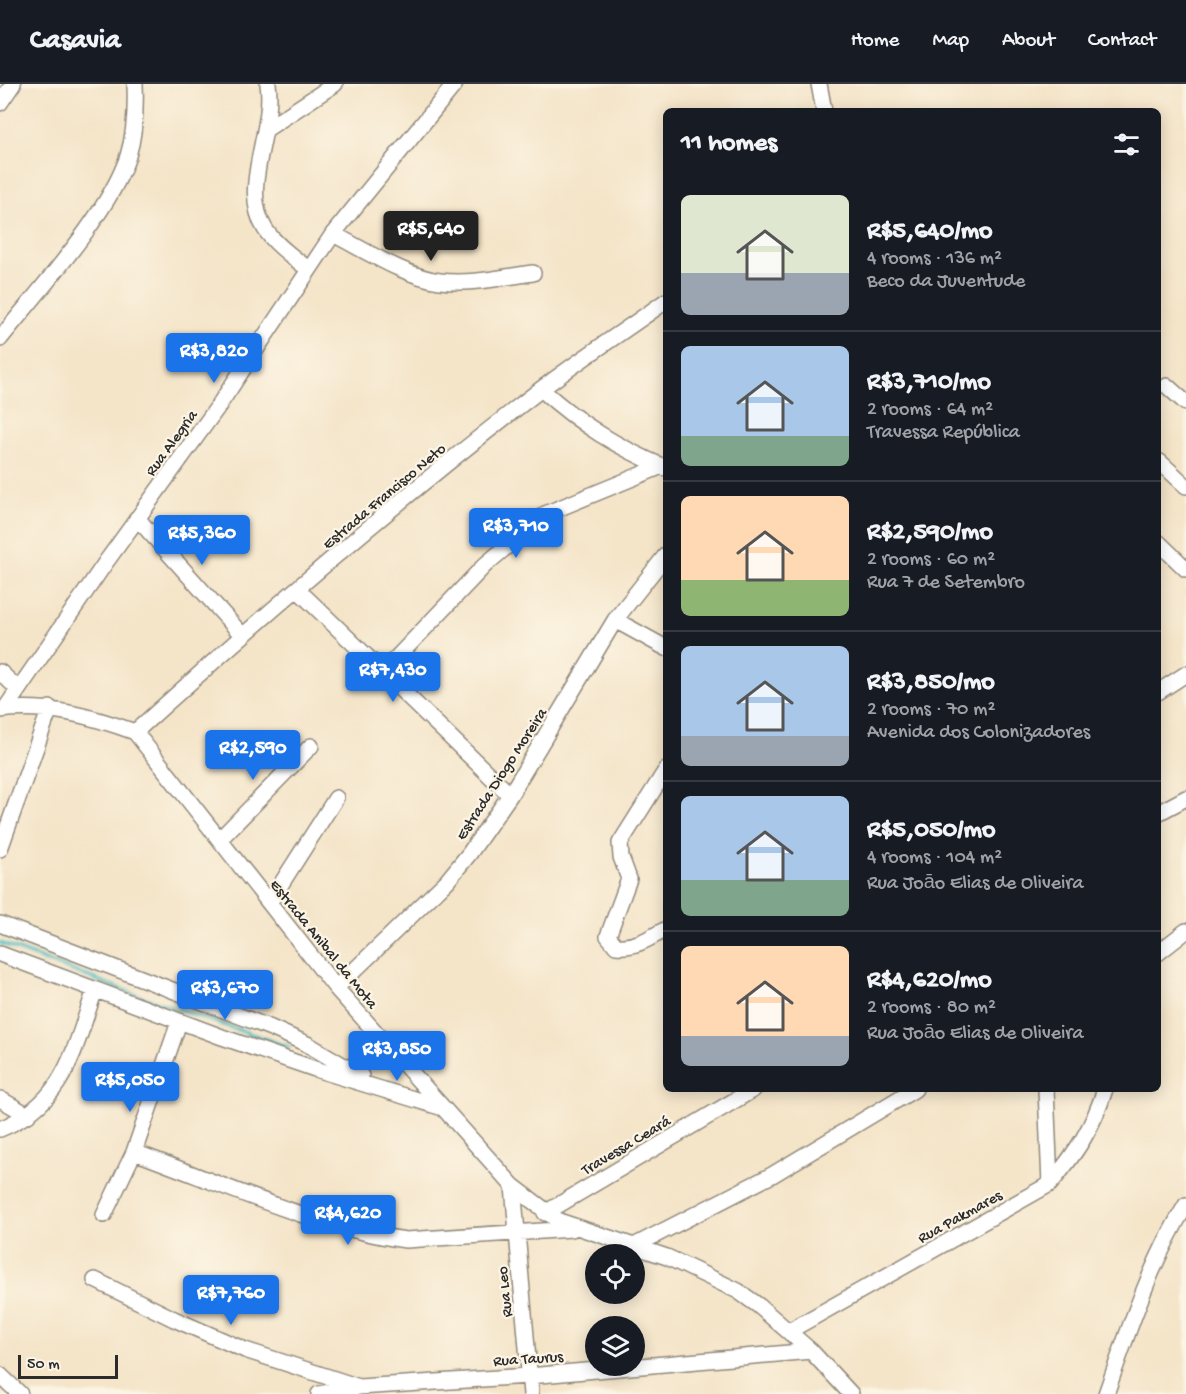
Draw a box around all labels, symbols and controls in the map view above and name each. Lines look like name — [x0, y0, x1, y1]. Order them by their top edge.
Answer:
text: Casavia — [30, 25, 121, 58]
text: Home — [851, 29, 899, 54]
text: Map — [932, 29, 969, 54]
text: About — [1002, 29, 1055, 54]
text: Contact — [1088, 29, 1156, 54]
icon: filters — [1110, 128, 1143, 161]
text: 11 homes — [681, 129, 777, 160]
pin: R$5,640 — [376, 211, 486, 262]
text: R$5,640/mo — [867, 217, 993, 248]
text: R$5,640 — [397, 219, 465, 242]
icon: home — [729, 219, 801, 291]
text: 4 rooms · 136 m² — [867, 248, 1002, 271]
text: Beco da Juventude — [867, 271, 1025, 294]
pin: R$3,820 — [159, 333, 269, 384]
text: R$3,820 — [180, 341, 248, 364]
text: R$3,710/mo — [867, 368, 991, 399]
icon: home — [729, 370, 801, 442]
text: 2 rooms · 64 m² — [867, 399, 993, 422]
street label: Rua Alegria — [143, 406, 204, 481]
text: Travessa República — [867, 422, 1020, 445]
street label: Estrada Francisco Neto — [320, 441, 451, 555]
pin: R$3,710 — [461, 508, 571, 559]
pin: R$5,360 — [147, 515, 257, 566]
text: R$3,710 — [483, 516, 549, 539]
text: R$2,590/mo — [867, 518, 993, 549]
icon: home — [729, 520, 801, 592]
text: R$5,360 — [168, 523, 236, 546]
text: 2 rooms · 60 m² — [867, 549, 995, 572]
text: Rua 7 de Setembro — [867, 572, 1025, 595]
pin: R$7,430 — [338, 652, 448, 703]
text: R$7,430 — [359, 660, 427, 683]
text: R$3,850/mo — [867, 668, 995, 699]
icon: home — [729, 670, 801, 742]
text: 2 rooms · 70 m² — [867, 699, 995, 722]
street label: Estrada Diogo Moreira — [453, 704, 553, 845]
text: Avenida dos Colonizadores — [867, 722, 1090, 745]
pin: R$2,590 — [198, 730, 308, 781]
text: R$2,590 — [219, 738, 287, 761]
text: R$5,050/mo — [867, 816, 996, 847]
icon: home — [729, 820, 801, 892]
text: 4 rooms · 104 m² — [867, 847, 1002, 870]
text: Rua Joāo Elias de Oliveira — [867, 873, 1084, 896]
street label: Estrada Anibal da Mota — [264, 877, 381, 1015]
text: R$4,620/mo — [867, 966, 992, 997]
pin: R$3,670 — [170, 970, 280, 1021]
icon: home — [729, 970, 801, 1042]
text: R$3,670 — [191, 978, 259, 1001]
text: 2 rooms · 80 m² — [867, 997, 996, 1020]
text: Rua Joāo Elias de Oliveira — [867, 1023, 1084, 1046]
pin: R$3,850 — [342, 1031, 452, 1082]
text: R$3,850 — [363, 1039, 431, 1062]
pin: R$5,050 — [75, 1062, 185, 1113]
text: R$5,050 — [95, 1070, 165, 1093]
street label: Travessa Ceará — [578, 1112, 676, 1182]
street label: Rua Pakmares — [915, 1187, 1007, 1249]
pin: R$4,620 — [293, 1195, 403, 1246]
text: R$4,620 — [315, 1203, 381, 1226]
map controls — [585, 1244, 645, 1376]
button: locate — [585, 1244, 645, 1304]
street label: Rua Leo — [494, 1265, 519, 1318]
pin: R$7,760 — [176, 1275, 286, 1326]
text: R$7,760 — [197, 1283, 265, 1306]
button: layers — [585, 1316, 645, 1376]
street label: Rua Taurus — [493, 1348, 565, 1372]
scale bar — [18, 1352, 118, 1380]
text: 50 m — [27, 1356, 60, 1375]

